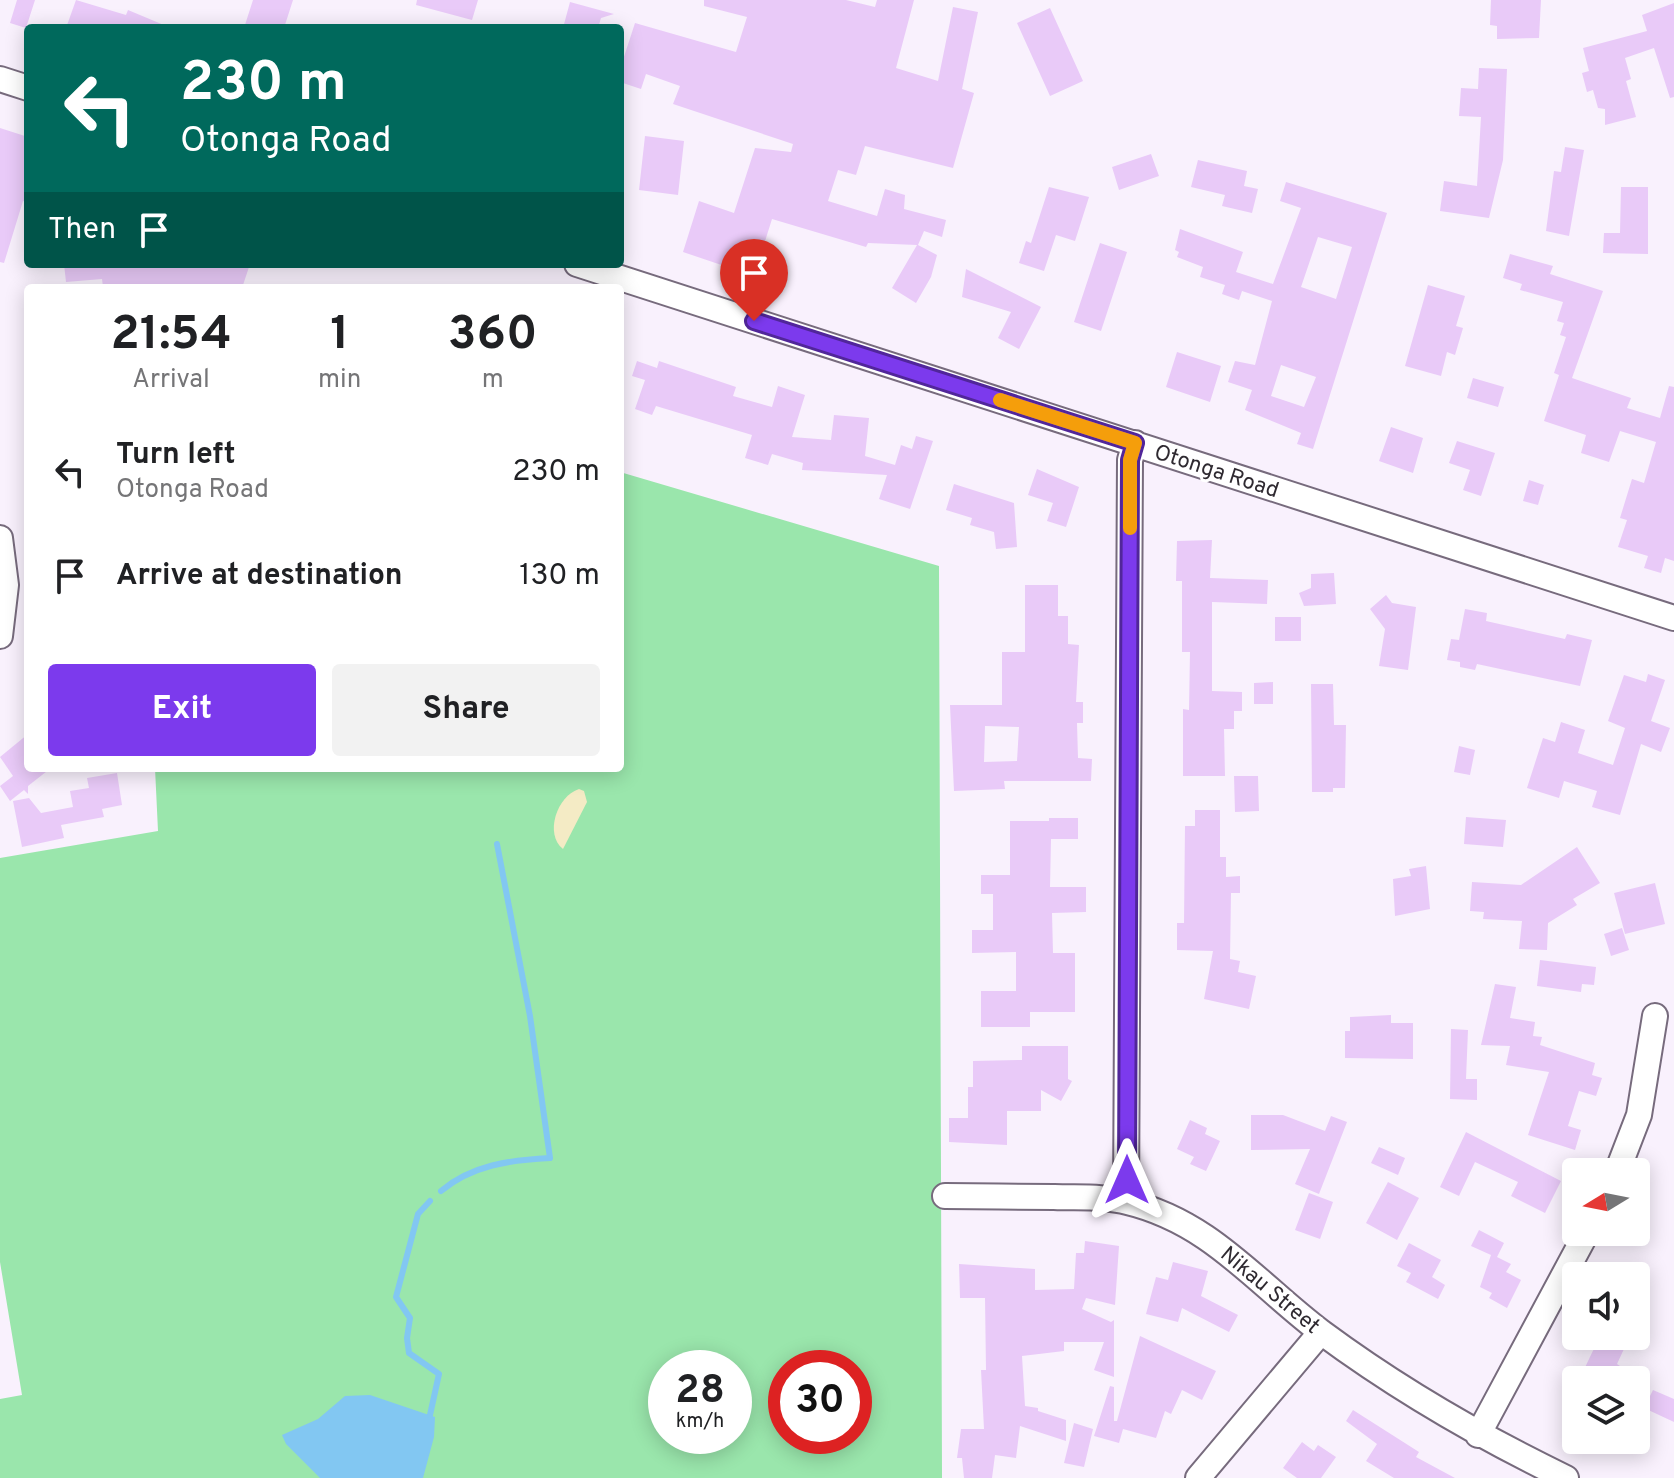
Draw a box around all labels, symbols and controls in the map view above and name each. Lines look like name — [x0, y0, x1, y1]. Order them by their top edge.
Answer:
text: 230 m — [180, 50, 347, 120]
icon: left — [48, 56, 152, 160]
text: Otonga Road — [180, 119, 392, 165]
icon: arrive — [132, 208, 176, 252]
text: Then — [48, 212, 116, 249]
pin — [720, 239, 788, 321]
icon: arrive — [732, 251, 776, 295]
text: 21:54 — [110, 306, 232, 366]
text: 1 — [330, 306, 349, 366]
text: 360 — [448, 306, 538, 366]
text: Arrival — [132, 364, 210, 397]
text: min — [318, 364, 361, 397]
text: m — [482, 364, 504, 397]
text: Turn left — [116, 437, 236, 474]
street label: Otonga Road — [1151, 440, 1282, 505]
icon: left — [48, 450, 92, 494]
text: 230 m — [512, 454, 600, 491]
text: Otonga Road — [116, 474, 269, 507]
icon: arrive — [48, 554, 92, 598]
text: Arrive at destination — [116, 558, 402, 595]
text: 130 m — [519, 558, 600, 595]
button: Exit — [48, 664, 316, 756]
button: Share — [332, 664, 600, 756]
position arrow — [1085, 1138, 1169, 1222]
north arrow — [1562, 1158, 1650, 1246]
map controls — [1562, 1158, 1650, 1454]
street label: Nikau Street — [1214, 1241, 1325, 1340]
button: sound — [1562, 1262, 1650, 1350]
speed limit sign: 30 — [768, 1350, 872, 1454]
button: layers — [1562, 1366, 1650, 1454]
text: 28 — [675, 1367, 725, 1417]
text: km/h — [676, 1409, 724, 1435]

